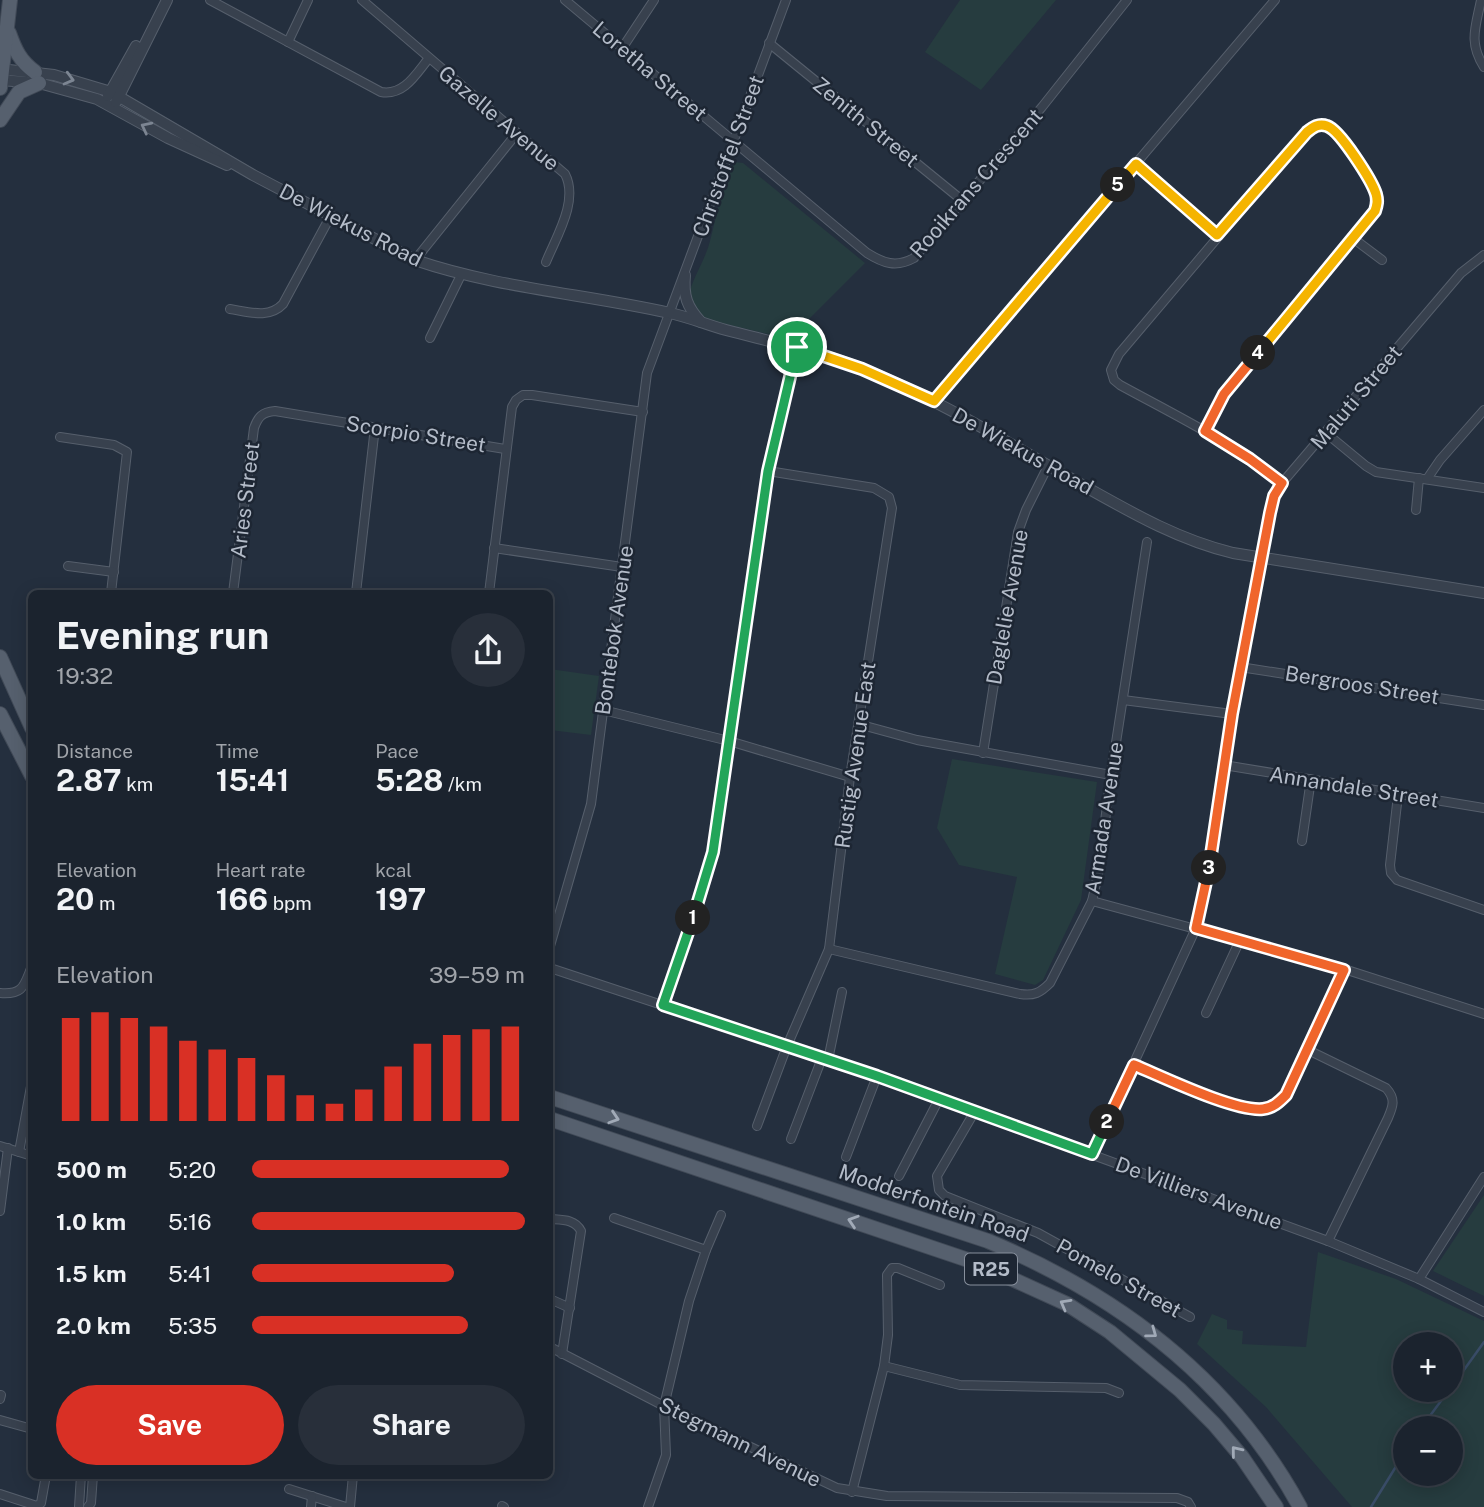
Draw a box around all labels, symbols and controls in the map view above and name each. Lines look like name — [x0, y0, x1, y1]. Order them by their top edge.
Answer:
street label: Loretha Street — [588, 16, 712, 126]
street label: Gazelle Avenue — [434, 60, 564, 176]
one-way arrow — [63, 70, 75, 85]
street label: Christoffel Street — [687, 72, 769, 240]
street label: Zenith Street — [808, 72, 924, 172]
street label: Rooikrans Crescent — [904, 103, 1048, 263]
one-way arrow — [141, 121, 153, 135]
pin: 5 — [1100, 168, 1136, 202]
text: 5 — [1111, 173, 1124, 195]
street label: De Wiekus Road — [275, 178, 427, 272]
pin — [767, 317, 827, 377]
icon: arrive — [778, 328, 816, 366]
pin: 4 — [1240, 336, 1276, 370]
street label: Maluti Street — [1305, 340, 1407, 454]
text: 4 — [1251, 341, 1264, 363]
street label: De Wiekus Road — [948, 402, 1098, 500]
street label: Scorpio Street — [344, 411, 488, 457]
street label: Aries Street — [225, 440, 265, 560]
street label: Daglelie Avenue — [981, 527, 1033, 687]
street label: Bontebok Avenue — [590, 544, 638, 716]
text: Evening run — [56, 613, 269, 658]
button: share — [451, 613, 525, 687]
street label: Rustig Avenue East — [830, 660, 880, 850]
street label: Bergroos Street — [1283, 660, 1441, 710]
text: 19:32 — [56, 662, 113, 689]
text: Distance — [56, 740, 133, 762]
text: Time — [216, 740, 259, 762]
text: Pace — [375, 740, 419, 762]
street label: Armada Avenue — [1080, 740, 1128, 896]
street label: Annandale Street — [1268, 761, 1440, 813]
text: 2.87 — [56, 762, 122, 798]
text: 15:41 — [216, 762, 289, 798]
text: 5:28 — [375, 762, 443, 798]
text: km — [122, 773, 153, 795]
text: /km — [443, 773, 482, 795]
pin: 3 — [1192, 850, 1226, 886]
text: 3 — [1202, 856, 1215, 878]
text: Elevation — [56, 859, 137, 881]
text: Heart rate — [216, 859, 305, 881]
text: kcal — [375, 859, 412, 881]
text: 20 — [56, 881, 94, 917]
text: 166 — [216, 881, 268, 917]
text: 197 — [375, 881, 426, 917]
text: m — [94, 892, 115, 914]
text: bpm — [268, 892, 312, 914]
pin: 1 — [676, 900, 710, 936]
text: 1 — [688, 906, 697, 928]
text: Elevation — [56, 961, 154, 988]
text: 39–59 m — [429, 961, 525, 988]
pin: 2 — [1090, 1104, 1124, 1140]
one-way arrow — [608, 1110, 620, 1125]
text: 2 — [1100, 1110, 1113, 1132]
street label: De Villiers Avenue — [1112, 1151, 1286, 1235]
text: 500 m — [56, 1156, 127, 1183]
text: 5:20 — [168, 1156, 216, 1183]
street label: Modderfontein Road — [836, 1159, 1032, 1247]
text: 1.0 km — [56, 1208, 126, 1235]
text: 5:16 — [168, 1208, 212, 1235]
one-way arrow — [848, 1215, 860, 1229]
street label: Pomelo Street — [1052, 1233, 1186, 1323]
road number: R25 — [965, 1254, 1017, 1284]
text: 1.5 km — [56, 1260, 127, 1287]
text: 5:41 — [168, 1260, 212, 1287]
one-way arrow — [1060, 1299, 1072, 1312]
text: 2.0 km — [56, 1312, 131, 1339]
text: 5:35 — [168, 1312, 217, 1339]
one-way arrow — [1144, 1325, 1157, 1337]
map controls — [1393, 1332, 1463, 1486]
button: + — [1393, 1332, 1463, 1402]
button: Save — [56, 1385, 284, 1465]
button: Share — [298, 1385, 525, 1465]
street label: Stegmann Avenue — [655, 1392, 825, 1492]
button: − — [1393, 1416, 1463, 1486]
one-way arrow — [1232, 1447, 1245, 1459]

